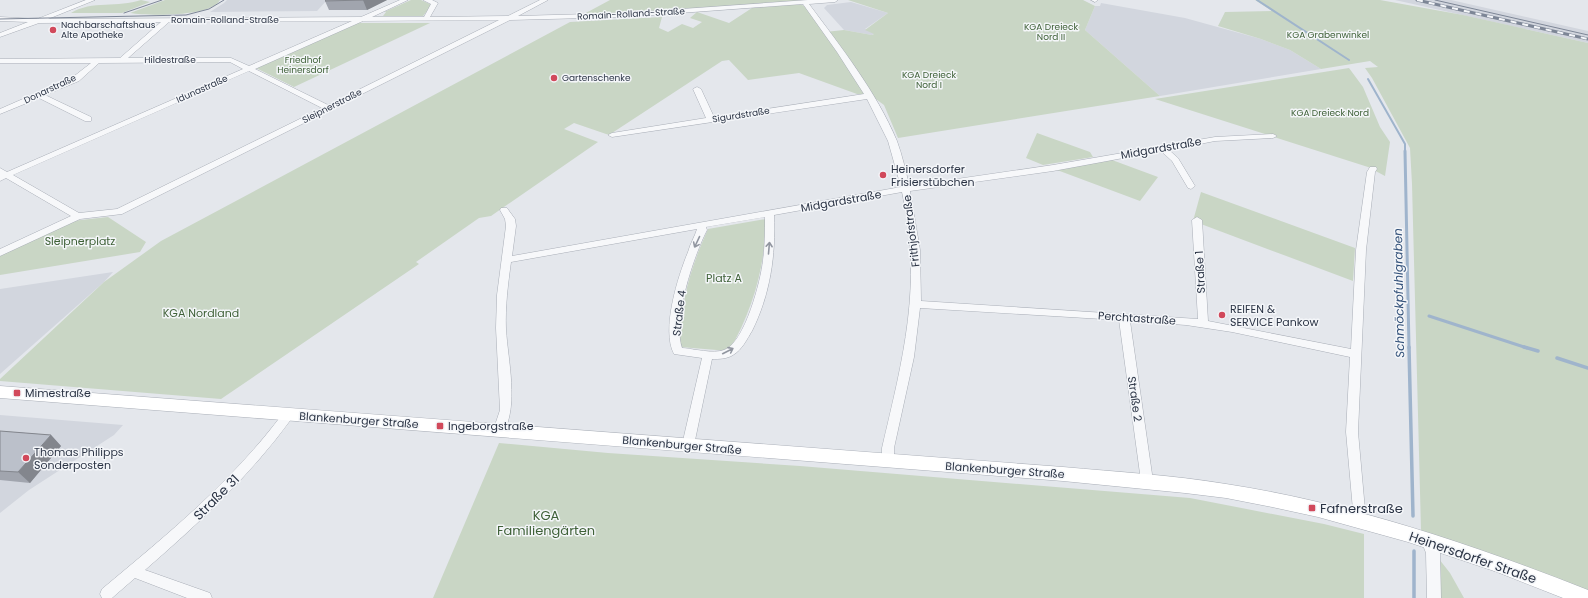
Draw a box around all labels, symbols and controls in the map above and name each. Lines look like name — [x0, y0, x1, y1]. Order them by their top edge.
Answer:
street label: Romain-Rolland-Straße — [577, 5, 686, 23]
street label: Romain-Rolland-Straße — [171, 14, 279, 26]
place label: Nachbarschaftshaus Alte Apotheke — [61, 19, 156, 41]
park label: KGA Dreieck Nord II — [1024, 21, 1078, 43]
marker: Nachbarschaftshaus Alte Apotheke — [48, 25, 58, 35]
park label: KGA Grabenwinkel — [1287, 29, 1369, 41]
street label: Hildestraße — [144, 54, 196, 66]
park label: Friedhof Heinersdorf — [277, 54, 329, 76]
park label: KGA Dreieck Nord I — [902, 69, 956, 91]
street label: Donarstraße — [22, 71, 78, 106]
street label: Idunastraße — [174, 72, 230, 106]
place label: Gartenschenke — [562, 72, 631, 84]
marker: Gartenschenke — [549, 73, 559, 83]
street label: Sleipnerstraße — [300, 86, 364, 126]
street label: Sigurdstraße — [711, 104, 771, 125]
park label: KGA Dreieck Nord — [1291, 107, 1369, 119]
street label: Midgardstraße — [1119, 133, 1203, 163]
place label: Heinersdorfer Frisierstübchen — [891, 161, 975, 190]
marker: Heinersdorfer Frisierstübchen — [878, 170, 888, 180]
street label: Midgardstraße — [799, 186, 883, 216]
street label: Frithjofstraße — [899, 194, 923, 268]
water label: Schmöckpfuhlgraben — [1389, 228, 1408, 358]
park label: Sleipnerplatz — [45, 233, 115, 249]
one-way arrow — [693, 235, 700, 247]
one-way arrow — [766, 242, 773, 255]
street label: Straße 1 — [1191, 250, 1209, 294]
park label: Platz A — [706, 270, 743, 286]
street label: Straße 4 — [668, 289, 690, 337]
place label: REIFEN & SERVICE Pankow — [1230, 301, 1319, 330]
park label: KGA Nordland — [163, 305, 239, 321]
street label: Perchtastraße — [1098, 307, 1177, 329]
marker: REIFEN & SERVICE Pankow — [1217, 310, 1227, 320]
one-way arrow — [722, 347, 734, 355]
street label: Straße 2 — [1124, 375, 1146, 423]
place label: Mimestraße — [25, 385, 91, 401]
marker: Mimestraße — [12, 388, 22, 398]
street label: Blankenburger Straße — [299, 408, 419, 432]
place label: Ingeborgstraße — [448, 418, 534, 434]
marker: Ingeborgstraße — [435, 421, 445, 431]
street label: Blankenburger Straße — [622, 432, 742, 458]
place label: Thomas Philipps Sonderposten — [34, 444, 124, 473]
marker: Thomas Philipps Sonderposten — [21, 453, 31, 463]
street label: Blankenburger Straße — [945, 458, 1065, 482]
street label: Straße 31 — [189, 470, 244, 525]
place label: Fafnerstraße — [1320, 499, 1403, 518]
marker: Fafnerstraße — [1307, 503, 1317, 513]
park label: KGA Familiengärten — [497, 506, 595, 540]
street label: Heinersdorfer Straße — [1406, 527, 1539, 588]

